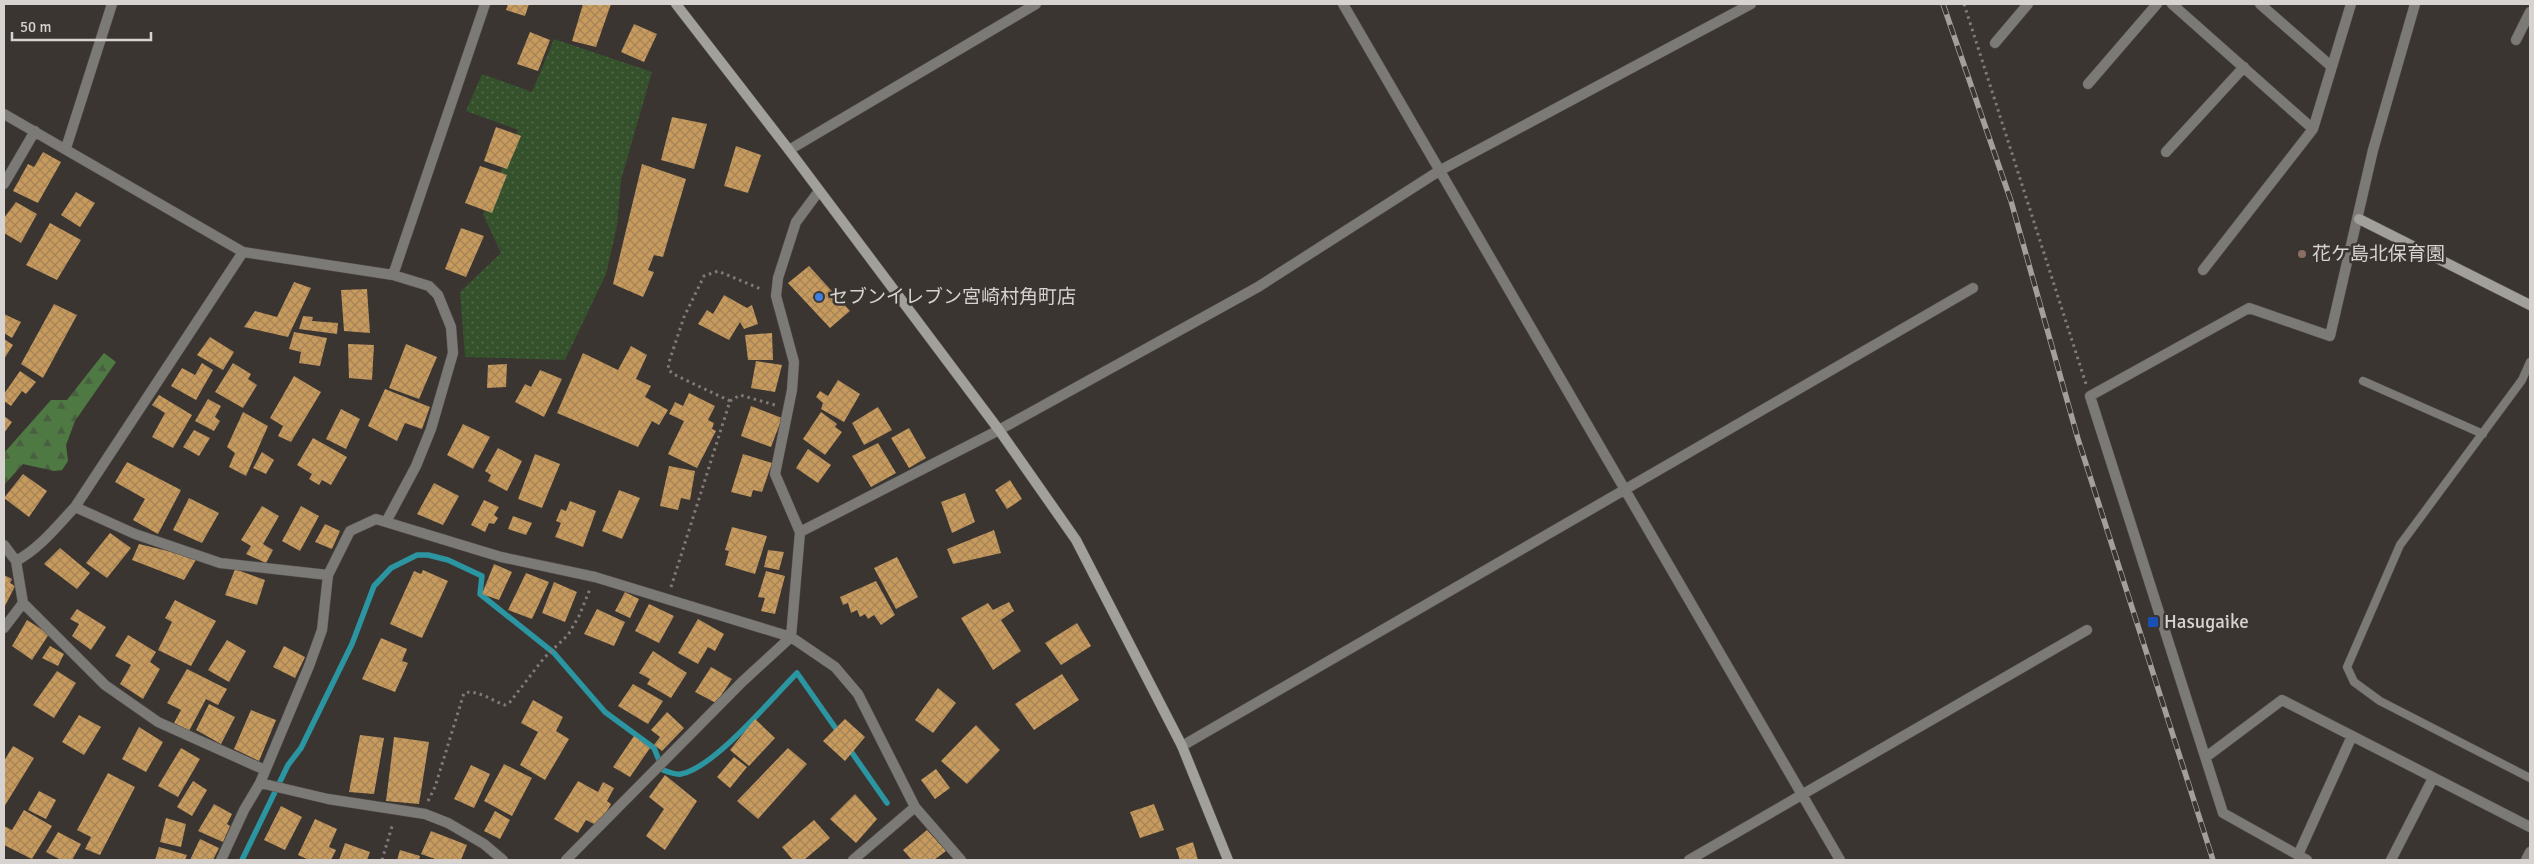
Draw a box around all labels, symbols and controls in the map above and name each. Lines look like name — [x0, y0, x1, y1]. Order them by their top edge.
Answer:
scale bar — [12, 10, 151, 42]
text: 50 m — [20, 18, 51, 36]
place label: 花ケ島北保育園 — [2312, 242, 2445, 266]
marker: 花ケ島北保育園 — [2296, 248, 2308, 260]
place label: セブンイレブン宮崎村角町店 — [829, 285, 1076, 309]
marker: セブンイレブン宮崎村角町店 — [813, 291, 825, 303]
place label: Hasugaike — [2164, 610, 2249, 634]
marker: Hasugaike — [2146, 615, 2160, 629]

